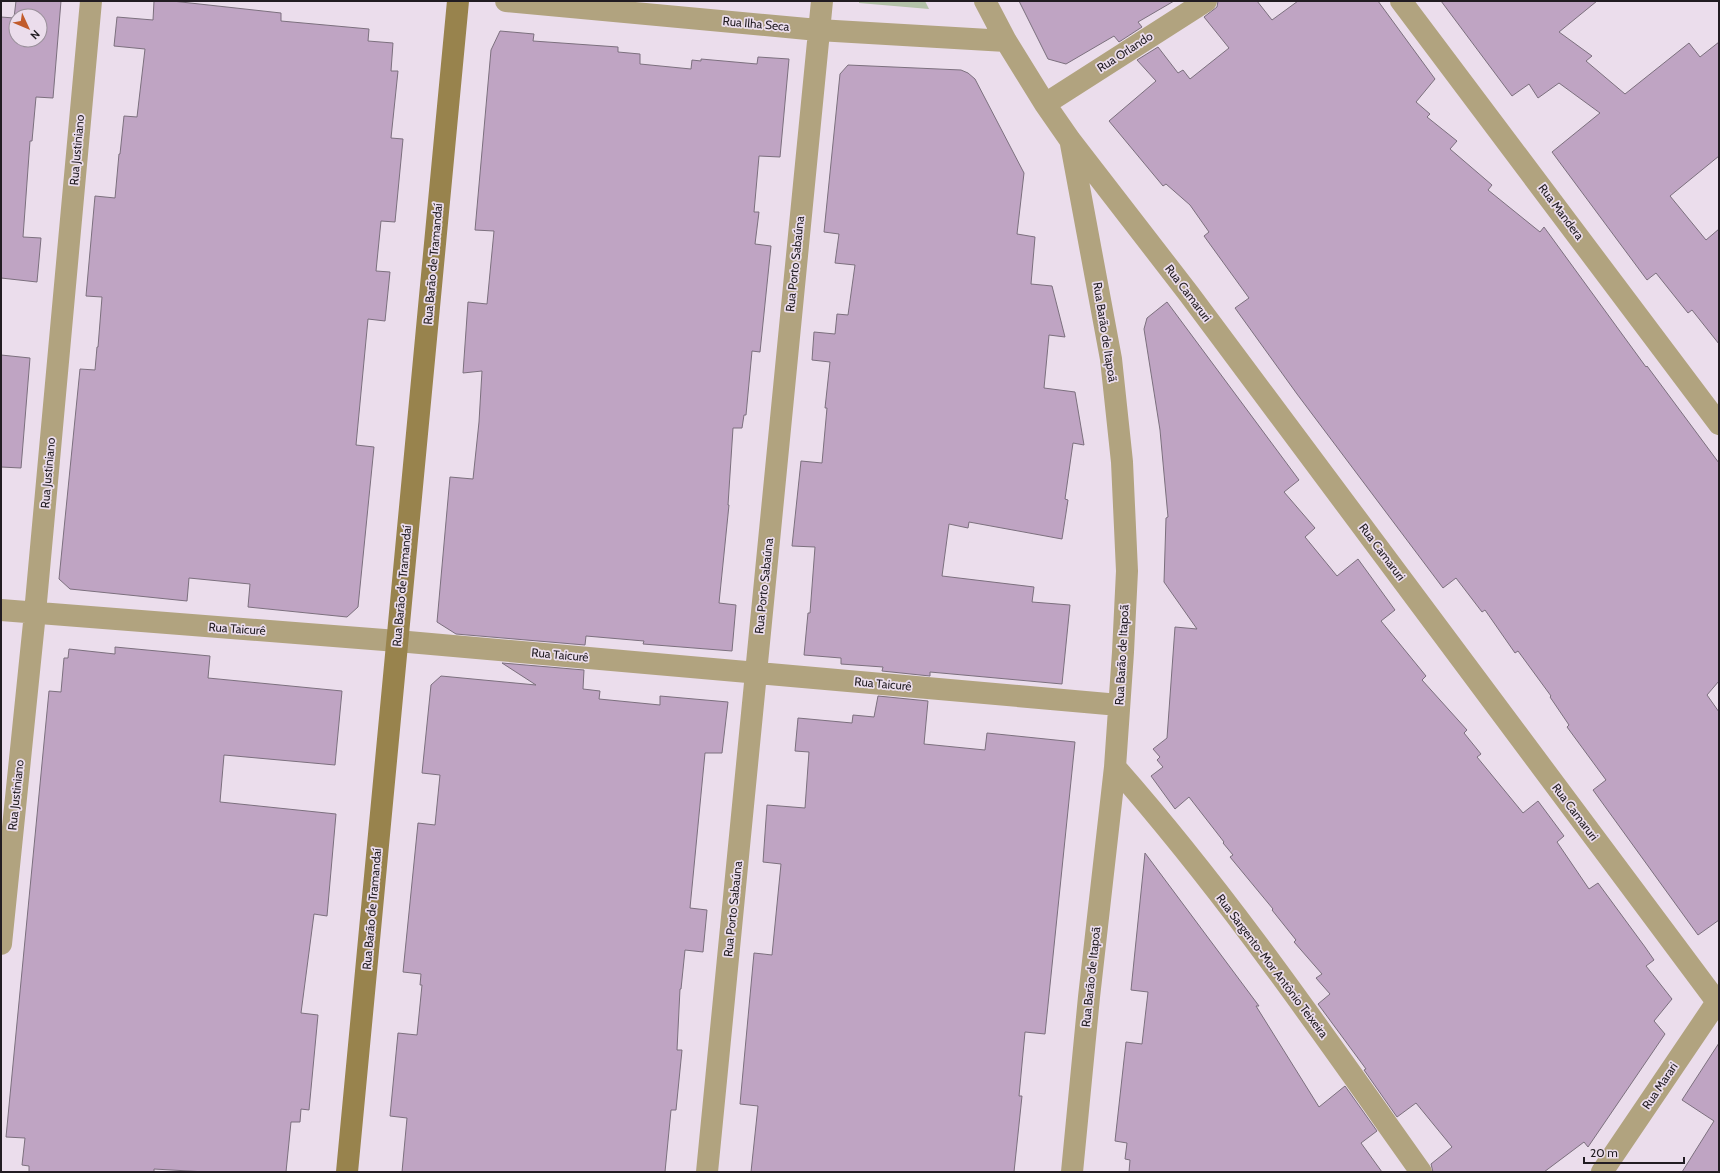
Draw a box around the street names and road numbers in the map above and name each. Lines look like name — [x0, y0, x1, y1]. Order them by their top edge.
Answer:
street label: Rua Ilha Seca — [722, 13, 790, 34]
street label: Rua Orlando — [1094, 28, 1156, 75]
street label: Rua Justiniano — [66, 114, 87, 186]
street label: Rua Mandera — [1535, 181, 1587, 243]
street label: Rua Barão de Tramandaí — [420, 202, 445, 325]
street label: Rua Porto Sabaúna — [782, 215, 807, 313]
street label: Rua Camaruri — [1162, 261, 1215, 324]
street label: Rua Barão de Itapoã — [1090, 281, 1121, 383]
street label: Rua Justiniano — [37, 437, 58, 509]
street label: Rua Camaruri — [1356, 520, 1409, 583]
street label: Rua Barão de Tramandaí — [389, 524, 414, 647]
street label: Rua Porto Sabaúna — [751, 537, 776, 635]
street label: Rua Barão de Itapoã — [1111, 604, 1132, 706]
street label: Rua Taicurê — [208, 619, 266, 638]
street label: Rua Taicurê — [531, 645, 589, 664]
street label: Rua Taicurê — [854, 674, 912, 693]
street label: Rua Justiniano — [4, 758, 27, 831]
street label: Rua Camaruri — [1549, 780, 1602, 843]
street label: Rua Barão de Tramandaí — [359, 847, 384, 970]
street label: Rua Porto Sabaúna — [720, 860, 745, 958]
street label: Rua Sargento-Mor Antônio Teixeira — [1213, 891, 1332, 1041]
street label: Rua Barão de Itapoã — [1078, 926, 1103, 1028]
street label: Rua Marari — [1639, 1060, 1681, 1112]

